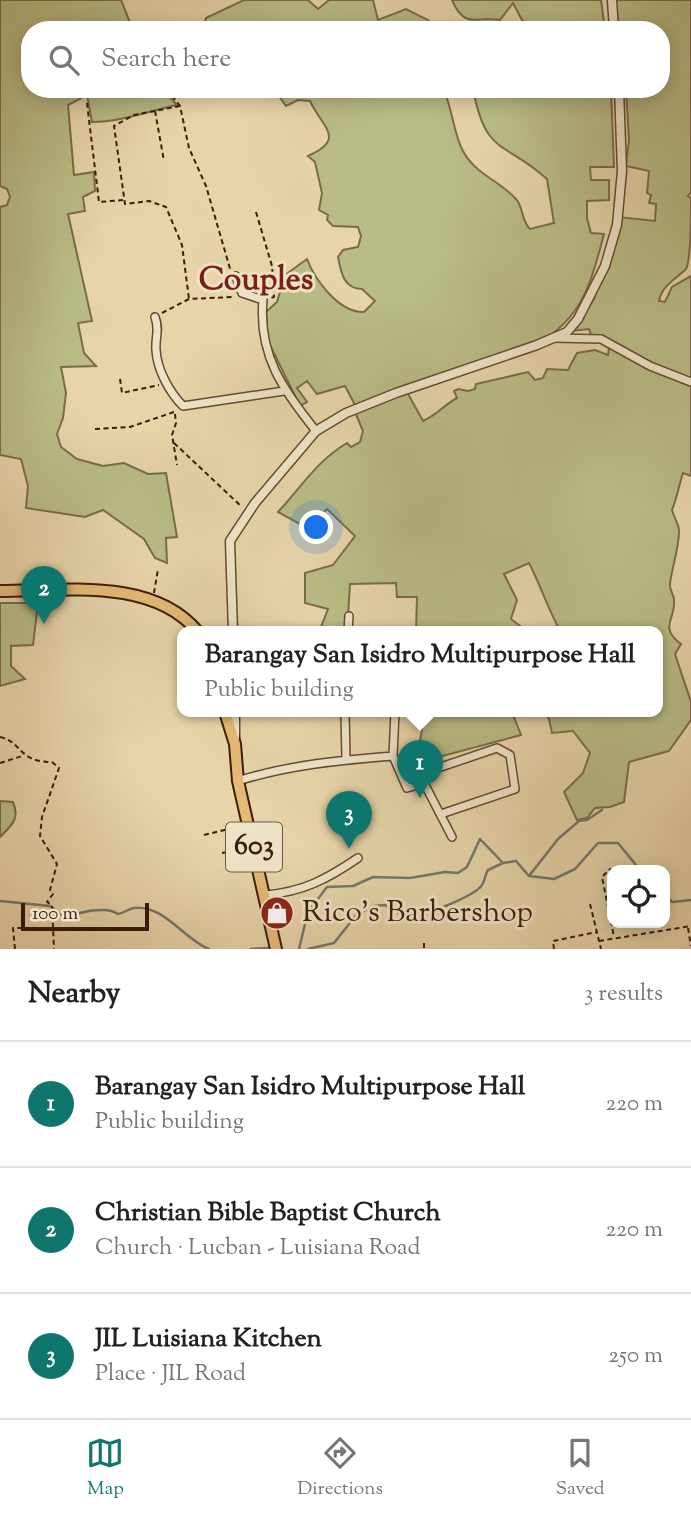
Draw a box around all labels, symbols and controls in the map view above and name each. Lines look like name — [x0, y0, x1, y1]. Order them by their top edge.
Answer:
search box — [21, 21, 670, 98]
icon: search — [45, 41, 83, 79]
text: Search here — [101, 41, 231, 78]
district label: Couples — [199, 258, 313, 304]
your location — [299, 510, 333, 544]
pin: 2 — [21, 566, 67, 624]
popup — [177, 626, 663, 717]
text: Barangay San Isidro Multipurpose Hall — [205, 637, 635, 674]
text: Public building — [205, 674, 354, 707]
pin: 1 — [397, 740, 443, 798]
pin: 3 — [326, 791, 372, 849]
road number: 603 — [226, 822, 282, 872]
map controls — [607, 865, 670, 928]
button: locate — [607, 865, 670, 928]
place label: Rico's Barbershop — [302, 892, 533, 935]
shop icon: Rico's Barbershop — [258, 894, 296, 932]
scale bar — [21, 900, 149, 932]
text: 100 m — [32, 901, 78, 928]
text: Nearby — [28, 973, 120, 1016]
text: 3 results — [584, 978, 663, 1011]
text: Barangay San Isidro Multipurpose Hall — [95, 1069, 525, 1106]
text: 1 — [47, 1088, 55, 1121]
text: 220 m — [605, 1088, 663, 1121]
text: Public building — [95, 1106, 244, 1139]
text: Christian Bible Baptist Church — [95, 1195, 441, 1232]
text: 2 — [46, 1214, 56, 1247]
text: 220 m — [605, 1214, 663, 1247]
text: Church · Lucban - Luisiana Road — [95, 1232, 420, 1265]
text: JIL Luisiana Kitchen — [95, 1321, 322, 1358]
text: 3 — [46, 1340, 56, 1373]
text: 250 m — [608, 1340, 663, 1373]
text: Place · JIL Road — [95, 1358, 246, 1391]
tab: Map — [86, 1434, 124, 1503]
tab: Directions — [297, 1434, 383, 1503]
tab: Saved — [556, 1434, 605, 1503]

